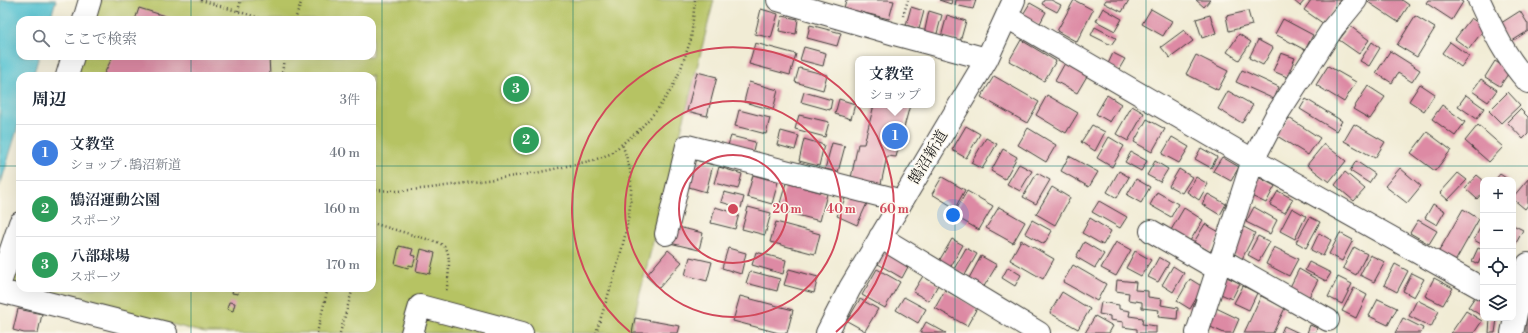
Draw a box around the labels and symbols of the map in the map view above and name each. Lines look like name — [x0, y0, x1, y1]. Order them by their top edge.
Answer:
pin: 3 — [503, 74, 529, 104]
pin: 1 — [882, 121, 908, 151]
pin: 2 — [513, 125, 539, 155]
street label: 鵠沼新道 — [905, 127, 952, 188]
centre of rings — [726, 202, 740, 216]
text: 20 m — [772, 202, 802, 217]
text: 40 m — [826, 202, 856, 217]
text: 60 m — [879, 202, 909, 217]
your location — [943, 205, 963, 225]

